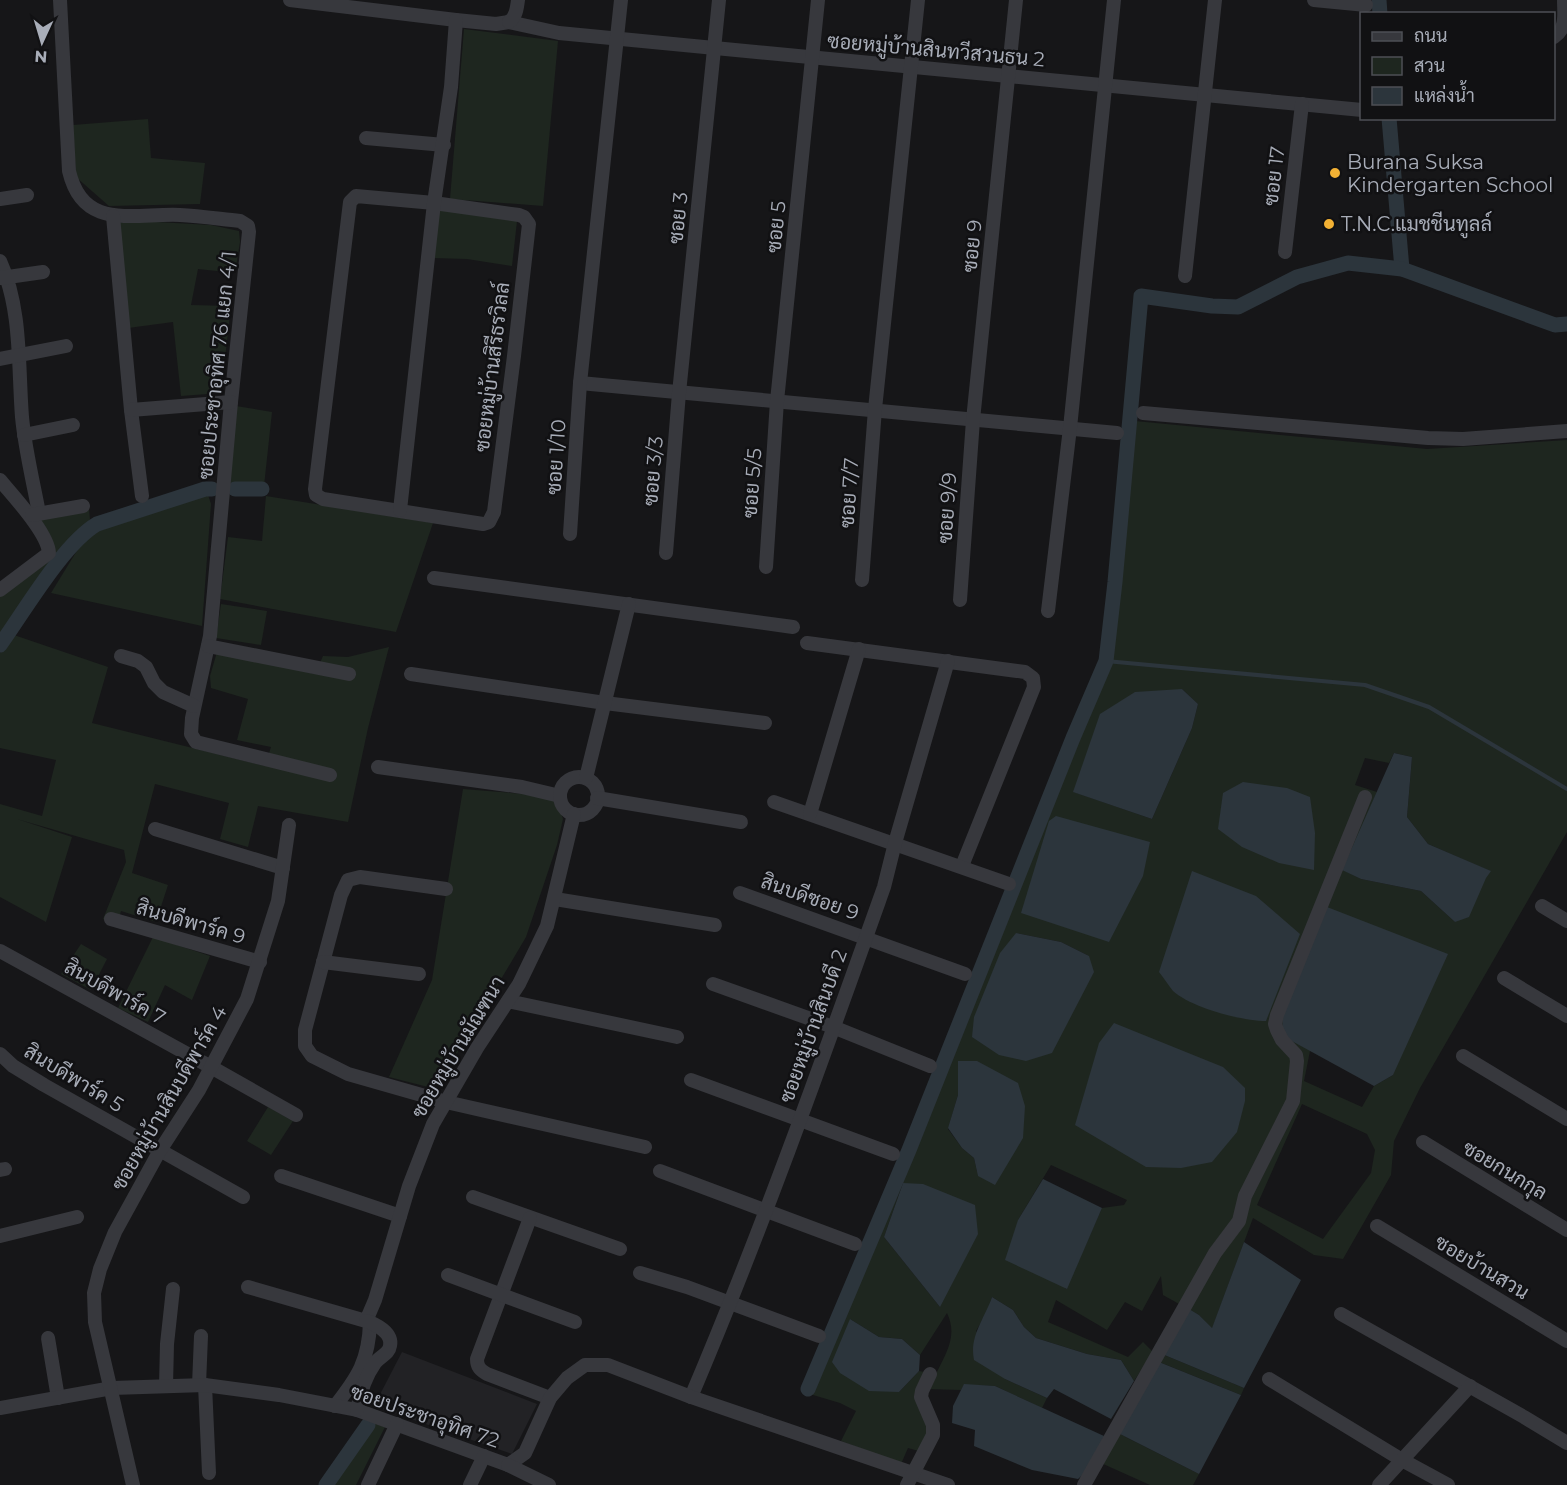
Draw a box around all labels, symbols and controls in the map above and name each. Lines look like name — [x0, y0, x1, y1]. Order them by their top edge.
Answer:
north arrow — [12, 12, 72, 72]
legend — [1360, 12, 1555, 120]
text: ถนน — [1414, 25, 1447, 47]
street label: ซอยหมู่บ้านสินทวีสวนธน 2 — [826, 28, 1046, 74]
text: N — [34, 47, 48, 66]
text: สวน — [1414, 55, 1445, 77]
text: แหล่งน้ำ — [1414, 80, 1475, 107]
street label: ซอย 17 — [1258, 145, 1290, 207]
place label: Burana Suksa Kindergarten School — [1347, 150, 1553, 197]
marker: Burana Suksa Kindergarten School — [1328, 166, 1342, 180]
street label: ซอย 3 — [663, 191, 693, 245]
street label: ซอย 5 — [761, 200, 791, 254]
place label: T.N.C.แมชชีนทูลล์ — [1341, 210, 1492, 239]
marker: T.N.C.แมชชีนทูลล์ — [1322, 217, 1336, 231]
street label: ซอย 9 — [957, 218, 987, 274]
street label: ซอยประชาอุทิศ 76 แยก 4/1 — [193, 249, 243, 481]
street label: ซอยหมู่บ้านสิรีธรวิลล์ — [468, 280, 517, 454]
street label: ซอย 1/10 — [541, 418, 571, 496]
street label: ซอย 3/3 — [638, 435, 668, 507]
street label: ซอย 5/5 — [738, 447, 766, 519]
street label: ซอย 7/7 — [835, 457, 863, 529]
street label: ซอย 9/9 — [933, 472, 961, 544]
street label: สินบดีซอย 9 — [758, 868, 862, 925]
street label: สินบดีพาร์ค 9 — [134, 893, 249, 949]
street label: ซอยหมู่บ้านสินบดี 2 — [773, 946, 855, 1107]
street label: สินบดีพาร์ค 7 — [60, 953, 171, 1030]
street label: ซอยหมู่บ้านมัณฑนา — [406, 972, 512, 1124]
street label: ซอยหมู่บ้านสินบดีพาร์ค 4 — [105, 1000, 234, 1196]
street label: สินบดีพาร์ค 5 — [20, 1037, 129, 1117]
street label: ซอยกนกกุล — [1457, 1135, 1552, 1206]
street label: ซอยบ้านสวน — [1431, 1230, 1533, 1304]
street label: ซอยประชาอุทิศ 72 — [347, 1379, 503, 1455]

